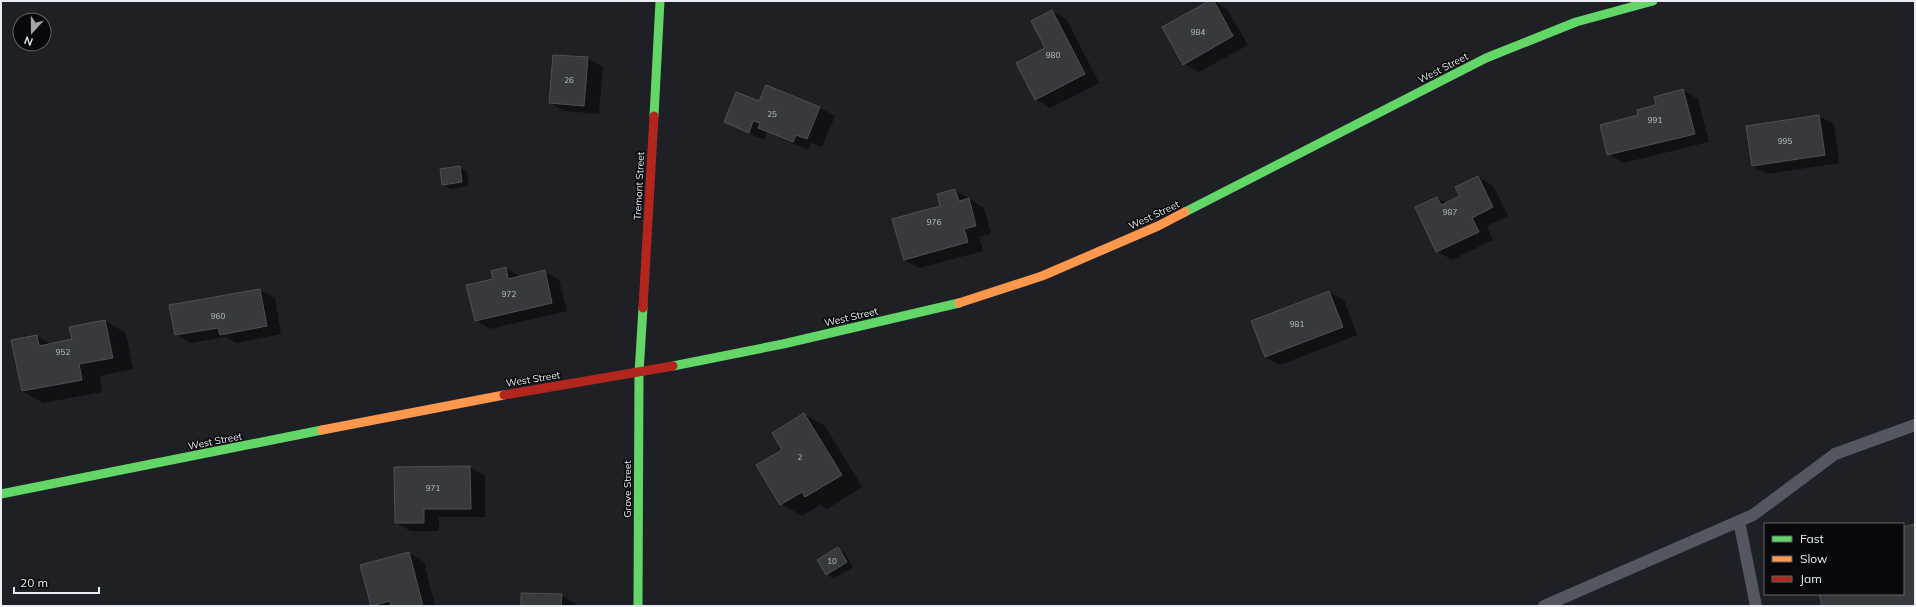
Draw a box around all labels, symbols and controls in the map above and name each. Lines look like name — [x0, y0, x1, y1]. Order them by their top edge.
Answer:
north arrow — [12, 12, 52, 52]
house number: 984 — [1191, 27, 1205, 37]
text: N — [22, 33, 35, 49]
house number: 980 — [1046, 50, 1060, 60]
street label: West Street — [1416, 50, 1471, 86]
house number: 26 — [564, 75, 574, 85]
house number: 25 — [767, 109, 777, 119]
house number: 991 — [1648, 115, 1662, 125]
house number: 995 — [1778, 136, 1792, 146]
street label: Tremont Street — [631, 151, 647, 220]
street label: West Street — [1126, 197, 1182, 232]
house number: 987 — [1443, 207, 1457, 217]
house number: 976 — [927, 217, 941, 227]
house number: 972 — [502, 289, 516, 299]
street label: West Street — [823, 304, 880, 329]
house number: 960 — [211, 311, 225, 321]
house number: 981 — [1290, 319, 1304, 329]
house number: 952 — [56, 347, 70, 357]
street label: West Street — [505, 368, 561, 390]
street label: West Street — [187, 429, 244, 453]
house number: 2 — [798, 452, 803, 462]
street label: Grove Street — [621, 460, 634, 518]
house number: 971 — [426, 483, 440, 493]
legend — [1764, 523, 1904, 595]
text: Fast — [1800, 531, 1824, 546]
text: Slow — [1800, 551, 1828, 566]
house number: 10 — [827, 556, 837, 566]
scale bar — [14, 569, 99, 595]
text: Jam — [1800, 571, 1822, 586]
text: 20 m — [20, 575, 48, 590]

